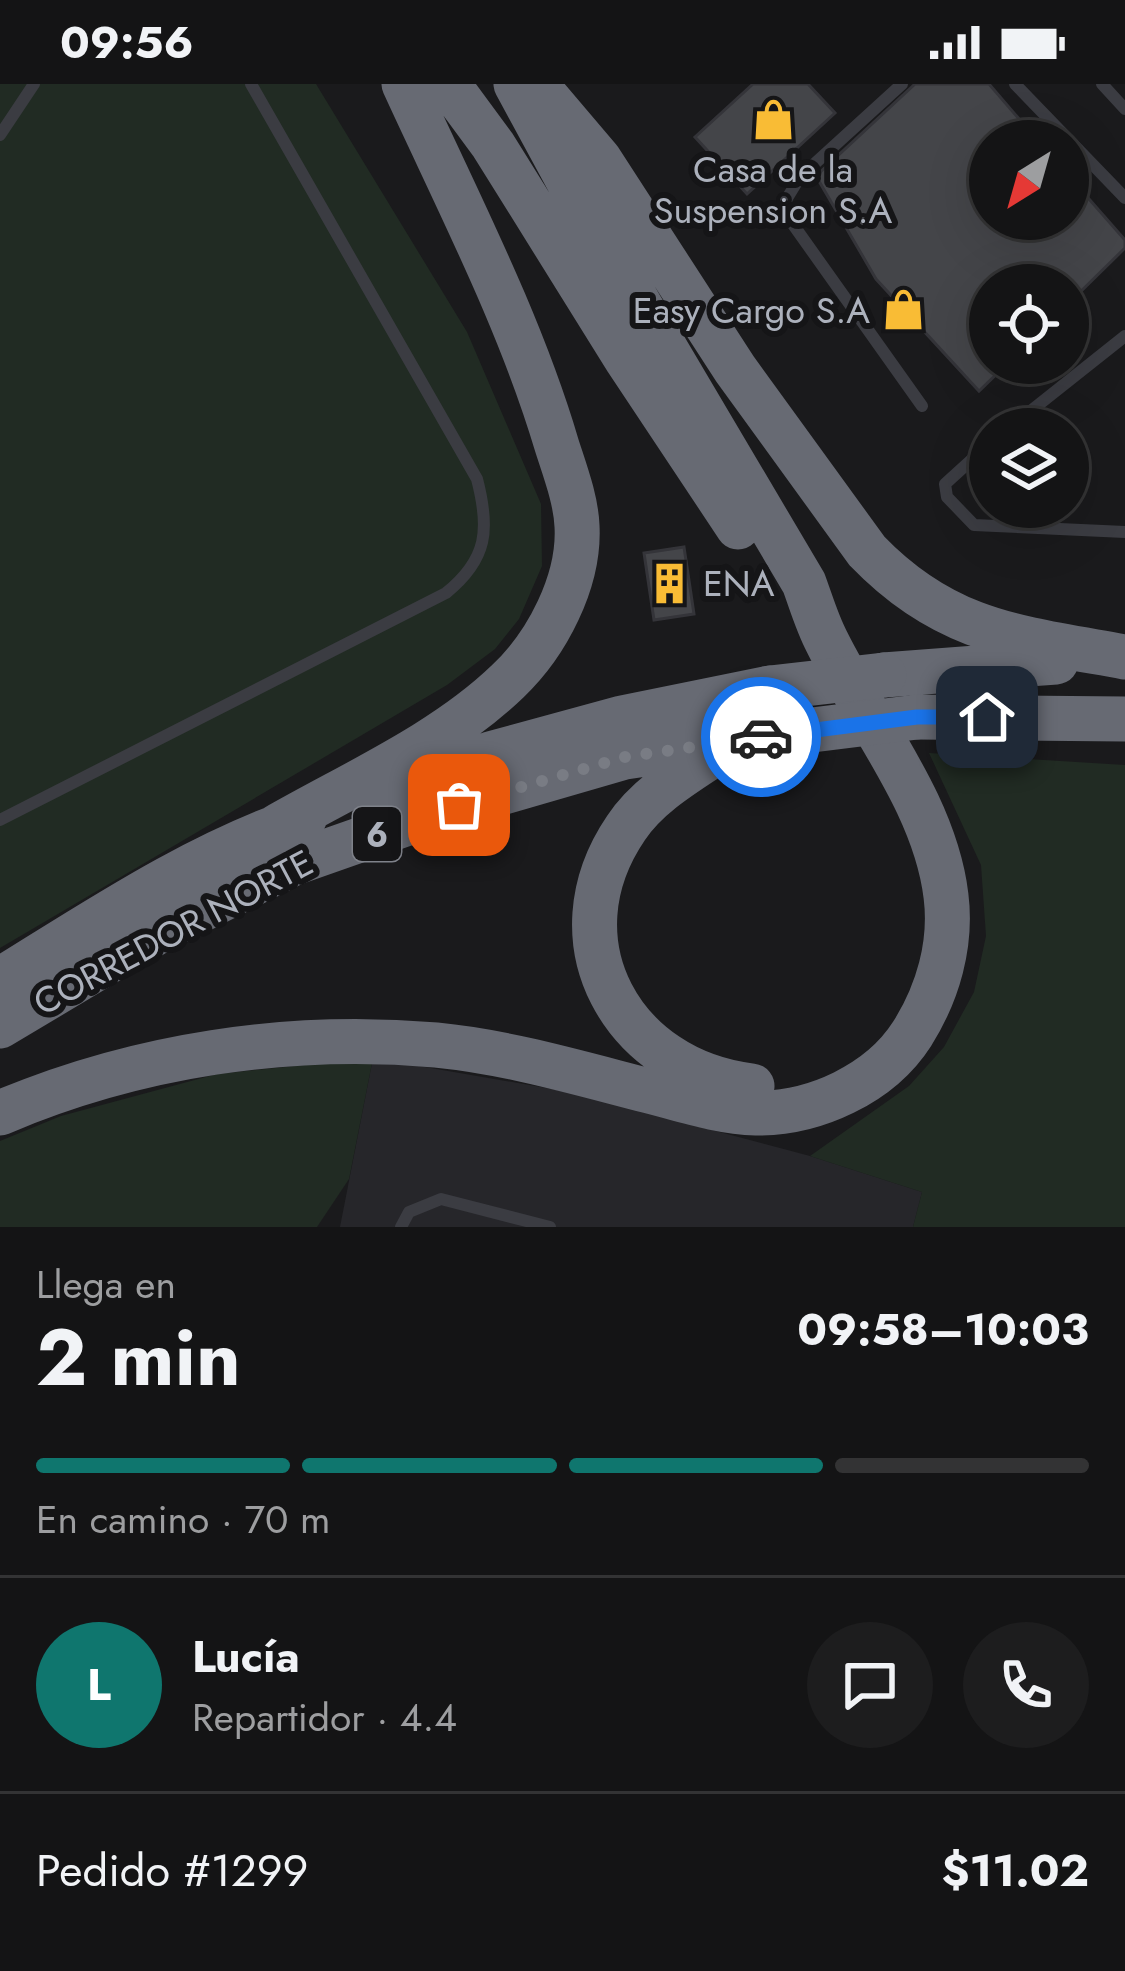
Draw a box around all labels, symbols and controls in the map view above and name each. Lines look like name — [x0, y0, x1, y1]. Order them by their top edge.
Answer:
text: 09:56 — [60, 10, 194, 75]
shop icon: Casa de la Suspension S.A — [750, 96, 796, 142]
north arrow — [969, 120, 1089, 240]
map controls — [969, 120, 1089, 528]
place label: Casa de la Suspension S.A — [654, 143, 893, 236]
button: locate — [969, 264, 1089, 384]
place label: Easy Cargo S.A — [633, 284, 870, 336]
shop icon: Easy Cargo S.A — [881, 287, 927, 333]
button: layers — [969, 408, 1089, 528]
place label: ENA — [703, 557, 775, 609]
building icon: ENA — [646, 560, 692, 606]
pin — [936, 666, 1038, 768]
courier — [701, 677, 821, 797]
icon: home — [954, 684, 1020, 750]
icon: car — [728, 704, 794, 770]
pin — [408, 754, 510, 856]
icon: bag — [426, 772, 492, 838]
road number: 6 — [353, 807, 401, 861]
street label: CORREDOR NORTE — [24, 836, 322, 1028]
text: Llega en — [36, 1256, 176, 1313]
text: 09:58–10:03 — [797, 1297, 1089, 1362]
text: 2 min — [36, 1302, 241, 1414]
text: En camino · 70 m — [36, 1491, 330, 1548]
button: chat — [807, 1622, 933, 1748]
button: phone — [963, 1622, 1089, 1748]
text: Lucía — [192, 1624, 300, 1689]
text: L — [87, 1652, 111, 1717]
text: Repartidor · 4.4 — [192, 1689, 457, 1746]
text: Pedido #1299 — [36, 1838, 308, 1903]
text: $11.02 — [941, 1838, 1089, 1903]

